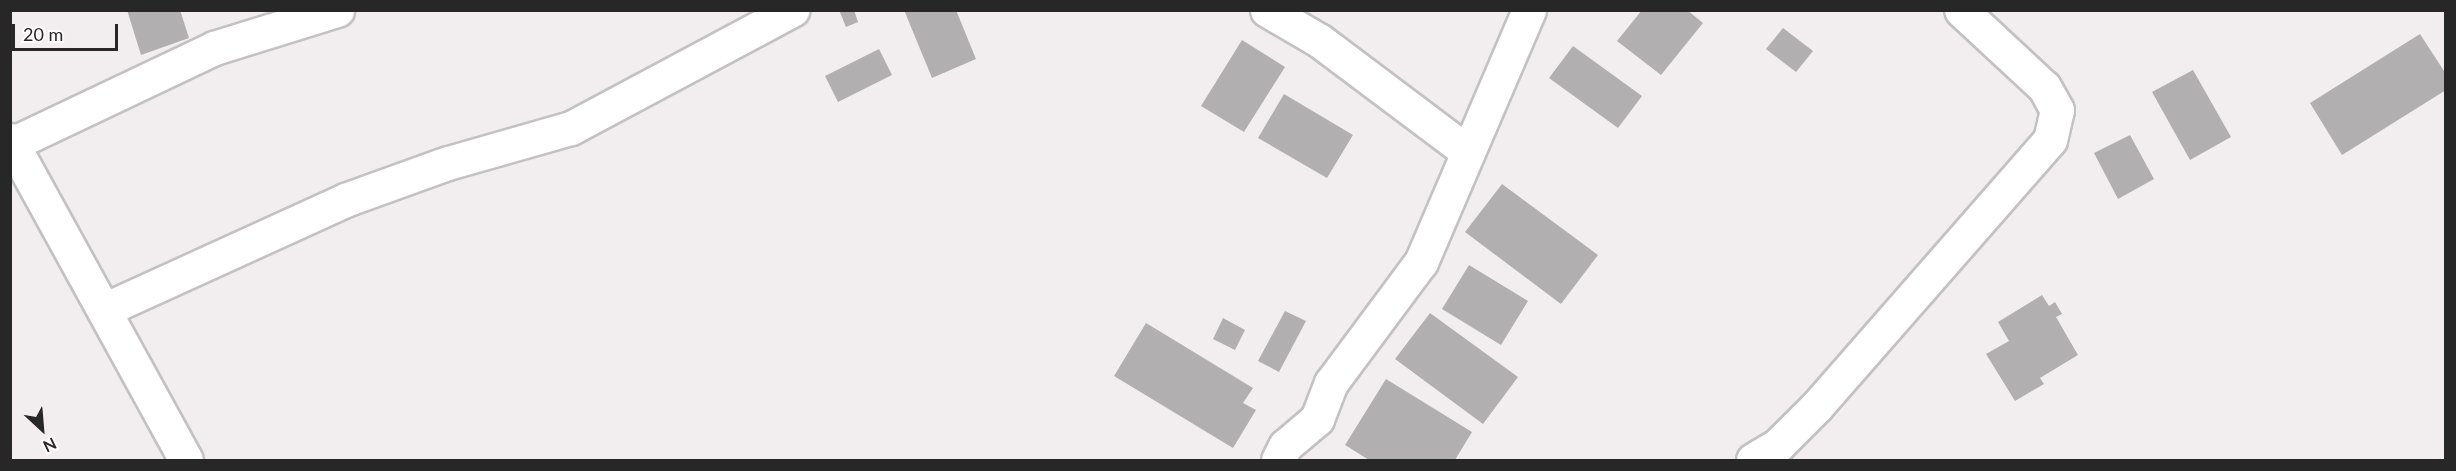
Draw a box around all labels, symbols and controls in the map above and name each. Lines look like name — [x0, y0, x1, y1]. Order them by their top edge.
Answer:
scale bar — [15, 12, 122, 50]
text: 20 m — [23, 23, 63, 45]
north arrow — [12, 399, 72, 459]
text: N — [40, 434, 60, 457]

